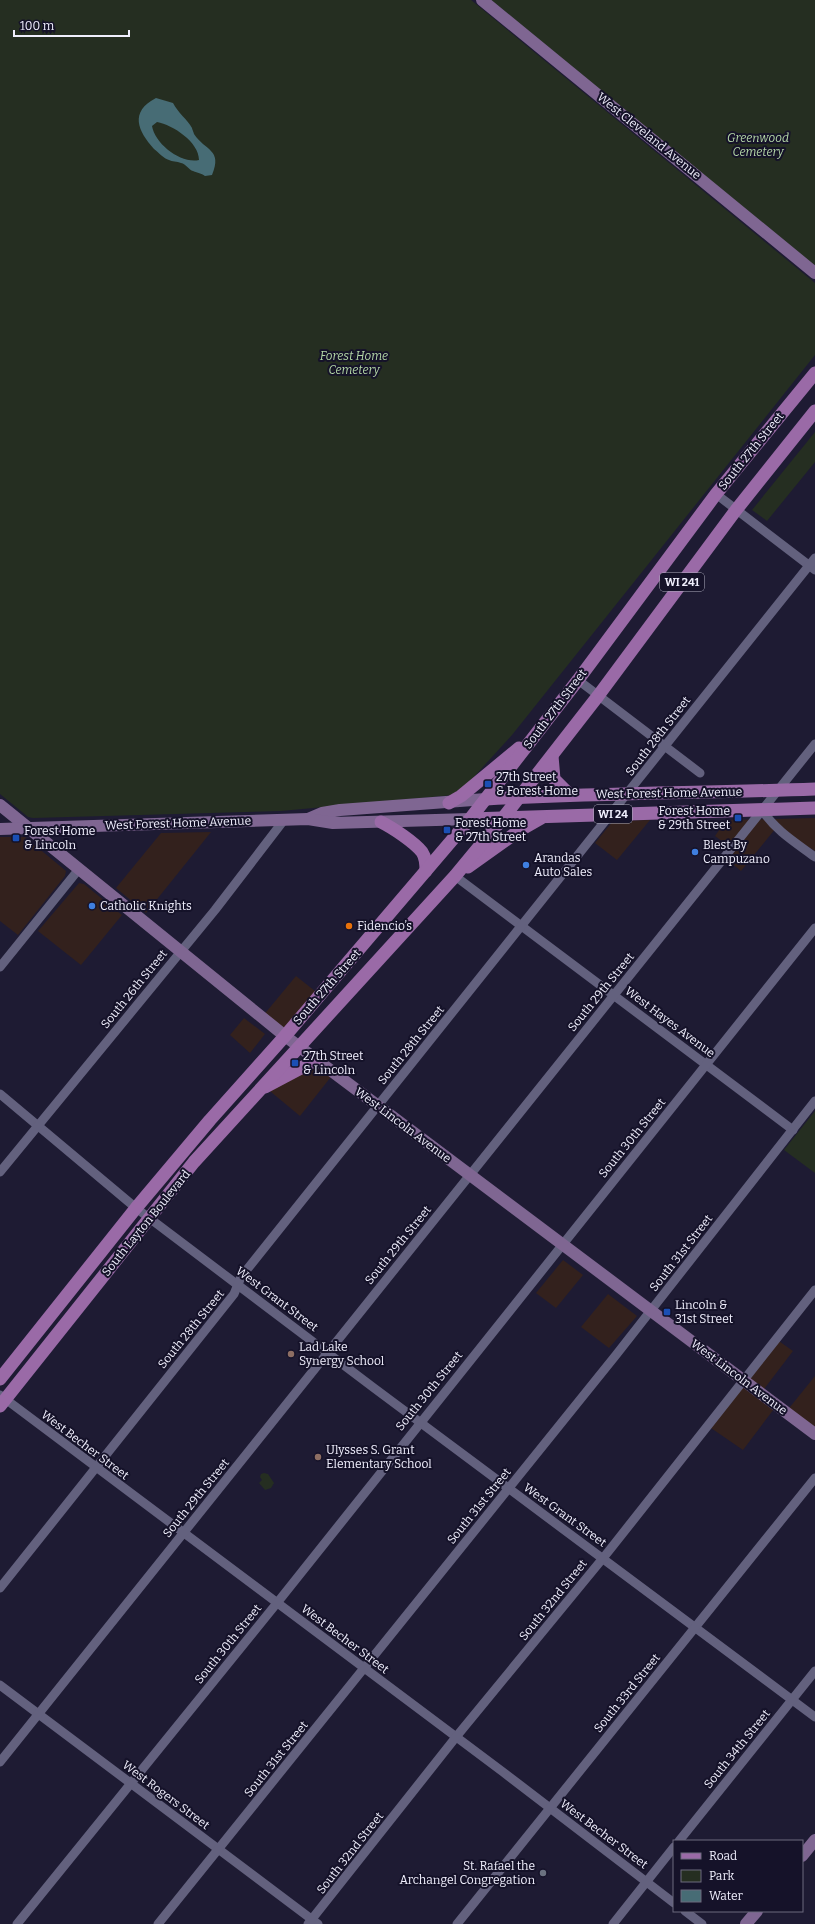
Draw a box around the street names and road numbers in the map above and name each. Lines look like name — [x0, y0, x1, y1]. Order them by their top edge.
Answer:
street label: West Cleveland Avenue — [594, 90, 704, 182]
street label: South 27th Street — [715, 409, 787, 493]
road number: WI 241 — [660, 573, 704, 591]
street label: South 27th Street — [521, 666, 590, 751]
street label: South 28th Street — [623, 693, 694, 779]
street label: West Forest Home Avenue — [596, 785, 742, 801]
road number: WI 24 — [594, 805, 632, 823]
street label: West Forest Home Avenue — [105, 813, 251, 833]
street label: South 26th Street — [98, 946, 170, 1031]
street label: South 27th Street — [290, 946, 364, 1028]
street label: South 29th Street — [565, 949, 637, 1034]
street label: West Hayes Avenue — [622, 984, 718, 1060]
street label: South 28th Street — [375, 1002, 447, 1087]
street label: West Lincoln Avenue — [352, 1084, 454, 1166]
street label: South 30th Street — [596, 1095, 669, 1180]
street label: South Layton Boulevard — [99, 1167, 193, 1279]
street label: South 29th Street — [362, 1202, 434, 1287]
street label: South 31st Street — [647, 1211, 716, 1294]
street label: West Grant Street — [233, 1264, 321, 1335]
street label: South 28th Street — [155, 1286, 227, 1371]
street label: West Lincoln Avenue — [688, 1336, 790, 1418]
street label: South 30th Street — [393, 1348, 466, 1433]
street label: West Becher Street — [38, 1407, 132, 1483]
street label: South 29th Street — [160, 1455, 232, 1540]
street label: South 31st Street — [444, 1465, 514, 1547]
street label: West Grant Street — [521, 1480, 610, 1550]
street label: South 32nd Street — [516, 1556, 590, 1643]
street label: South 30th Street — [192, 1601, 265, 1686]
street label: West Becher Street — [298, 1601, 392, 1677]
street label: South 33rd Street — [591, 1650, 663, 1735]
street label: South 34th Street — [701, 1706, 773, 1791]
street label: South 31st Street — [241, 1718, 311, 1800]
street label: West Rogers Street — [120, 1758, 213, 1833]
street label: West Becher Street — [557, 1796, 651, 1872]
street label: South 32nd Street — [314, 1809, 387, 1897]

